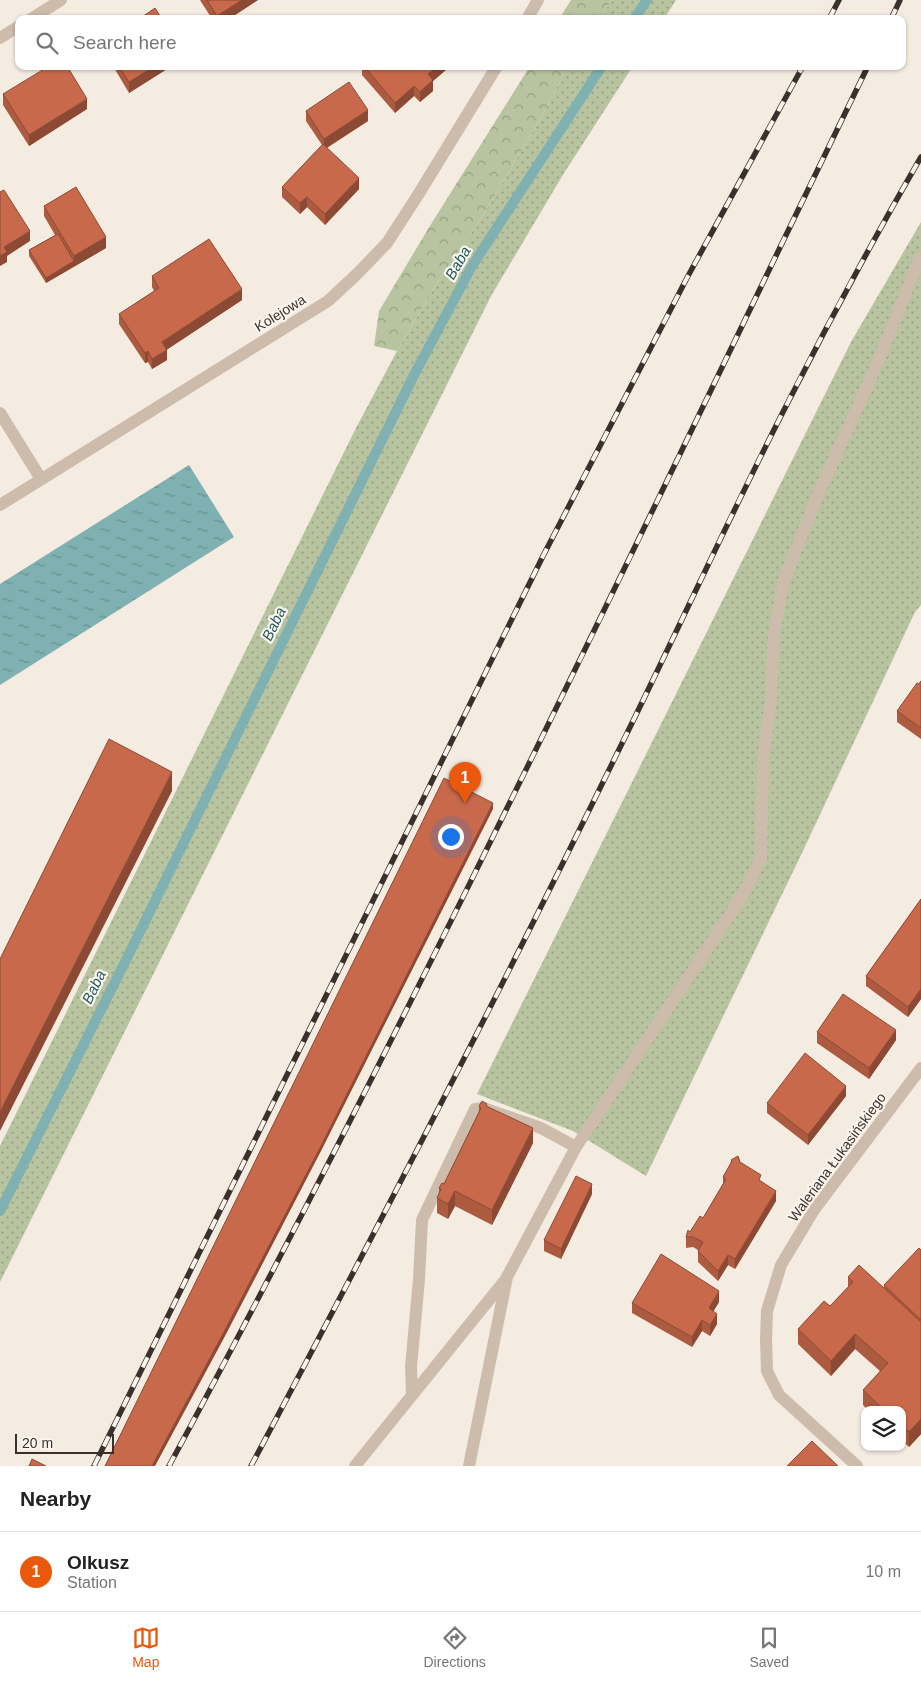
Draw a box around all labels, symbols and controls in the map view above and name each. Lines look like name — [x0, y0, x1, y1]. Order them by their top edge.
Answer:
search box — [15, 15, 906, 70]
icon: search — [33, 29, 61, 57]
text: Search here — [73, 32, 177, 53]
water label: Baba — [441, 243, 474, 282]
street label: Kolejowa — [252, 291, 309, 335]
water label: Baba — [258, 604, 289, 643]
pin: 1 — [449, 762, 481, 803]
your location — [438, 824, 464, 850]
water label: Baba — [78, 967, 109, 1006]
street label: Waleriana Łukasińskiego — [785, 1089, 889, 1224]
map controls — [861, 1406, 906, 1451]
button: layers — [861, 1406, 906, 1451]
scale bar — [15, 1431, 114, 1454]
text: 20 m — [22, 1435, 53, 1451]
text: Nearby — [20, 1487, 91, 1510]
text: Olkusz — [67, 1552, 129, 1573]
text: 1 — [32, 1563, 40, 1580]
text: 10 m — [865, 1563, 901, 1580]
text: Station — [67, 1574, 117, 1591]
tab: Map — [132, 1624, 160, 1670]
tab: Directions — [424, 1624, 486, 1670]
tab: Saved — [749, 1624, 789, 1670]

